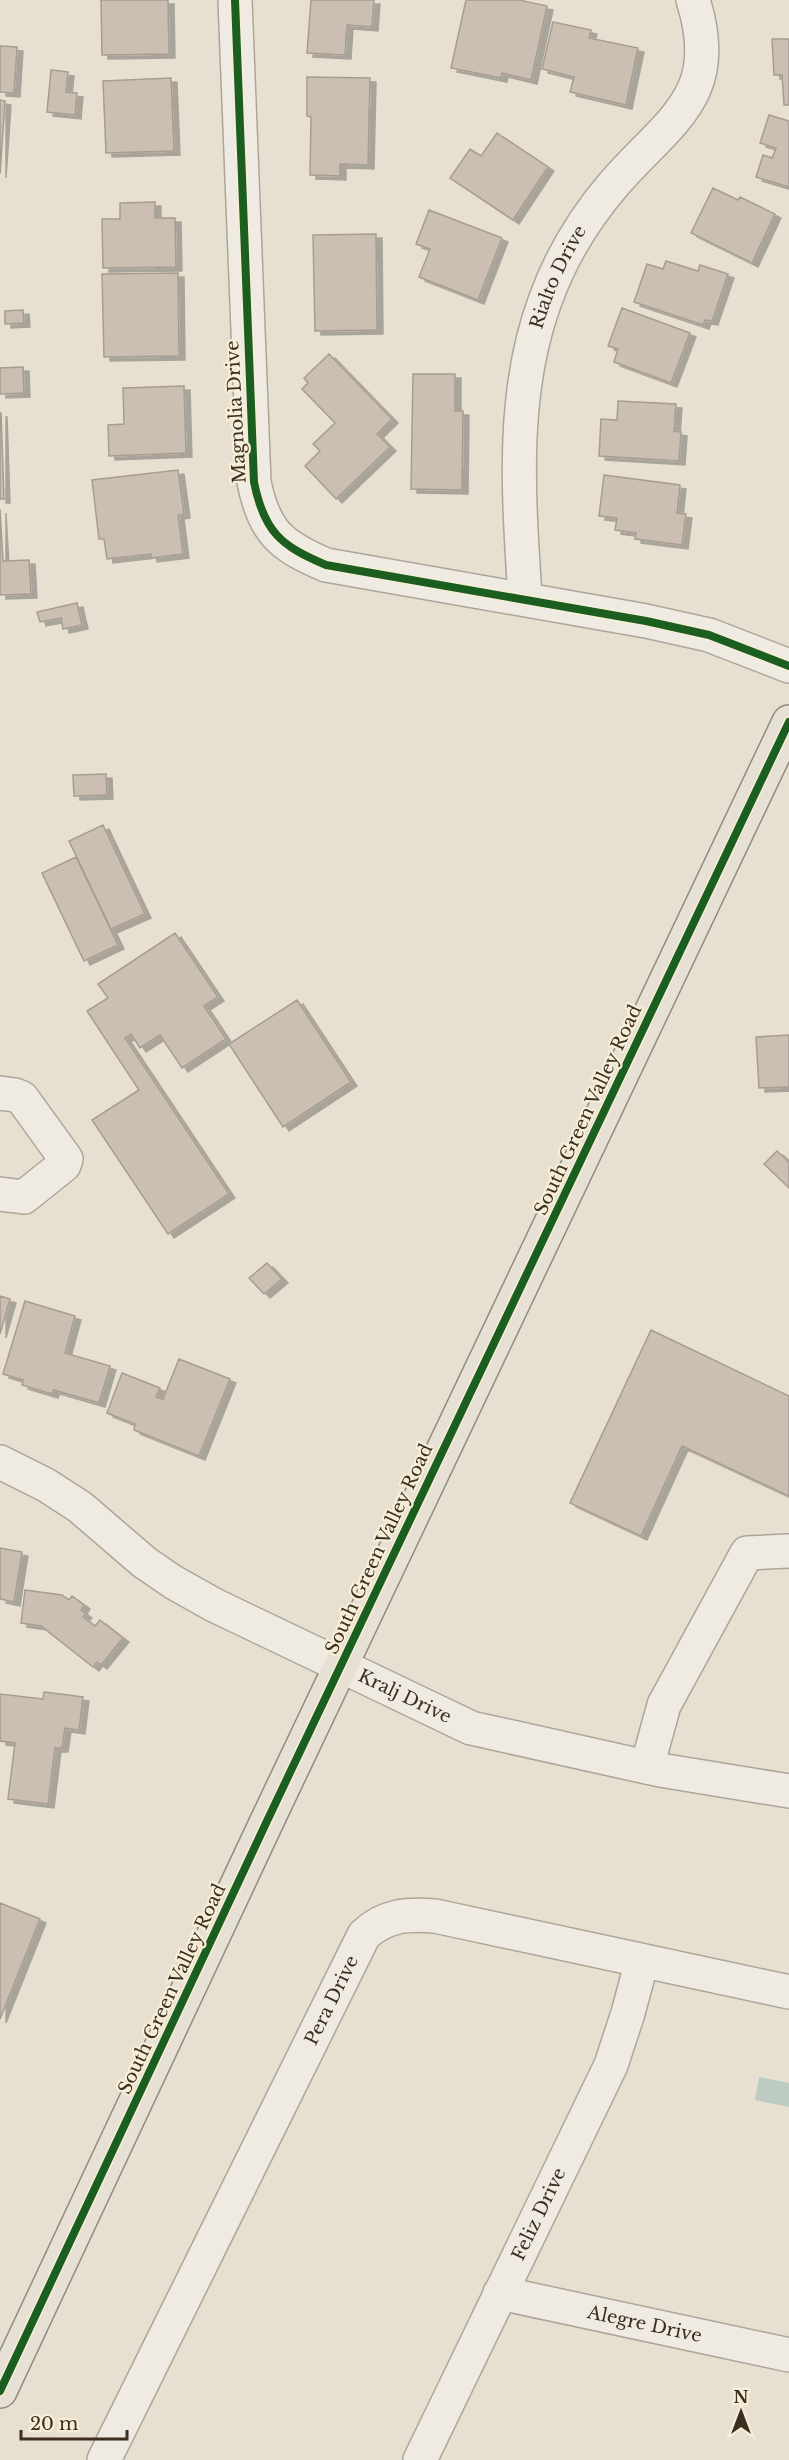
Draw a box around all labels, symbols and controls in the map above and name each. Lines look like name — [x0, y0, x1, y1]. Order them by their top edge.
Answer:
street label: Rialto Drive — [526, 221, 591, 331]
street label: Magnolia Drive — [221, 340, 251, 484]
street label: South Green Valley Road — [530, 1001, 646, 1219]
street label: South Green Valley Road — [321, 1440, 437, 1658]
street label: Kralj Drive — [355, 1665, 455, 1728]
street label: South Green Valley Road — [114, 1880, 230, 2098]
street label: Pera Drive — [300, 1952, 363, 2049]
street label: Feliz Drive — [507, 2164, 571, 2264]
street label: Alegre Drive — [585, 2301, 704, 2347]
north arrow — [711, 2382, 771, 2442]
text: N — [733, 2387, 749, 2407]
scale bar — [21, 2403, 128, 2441]
text: 20 m — [30, 2413, 78, 2435]

